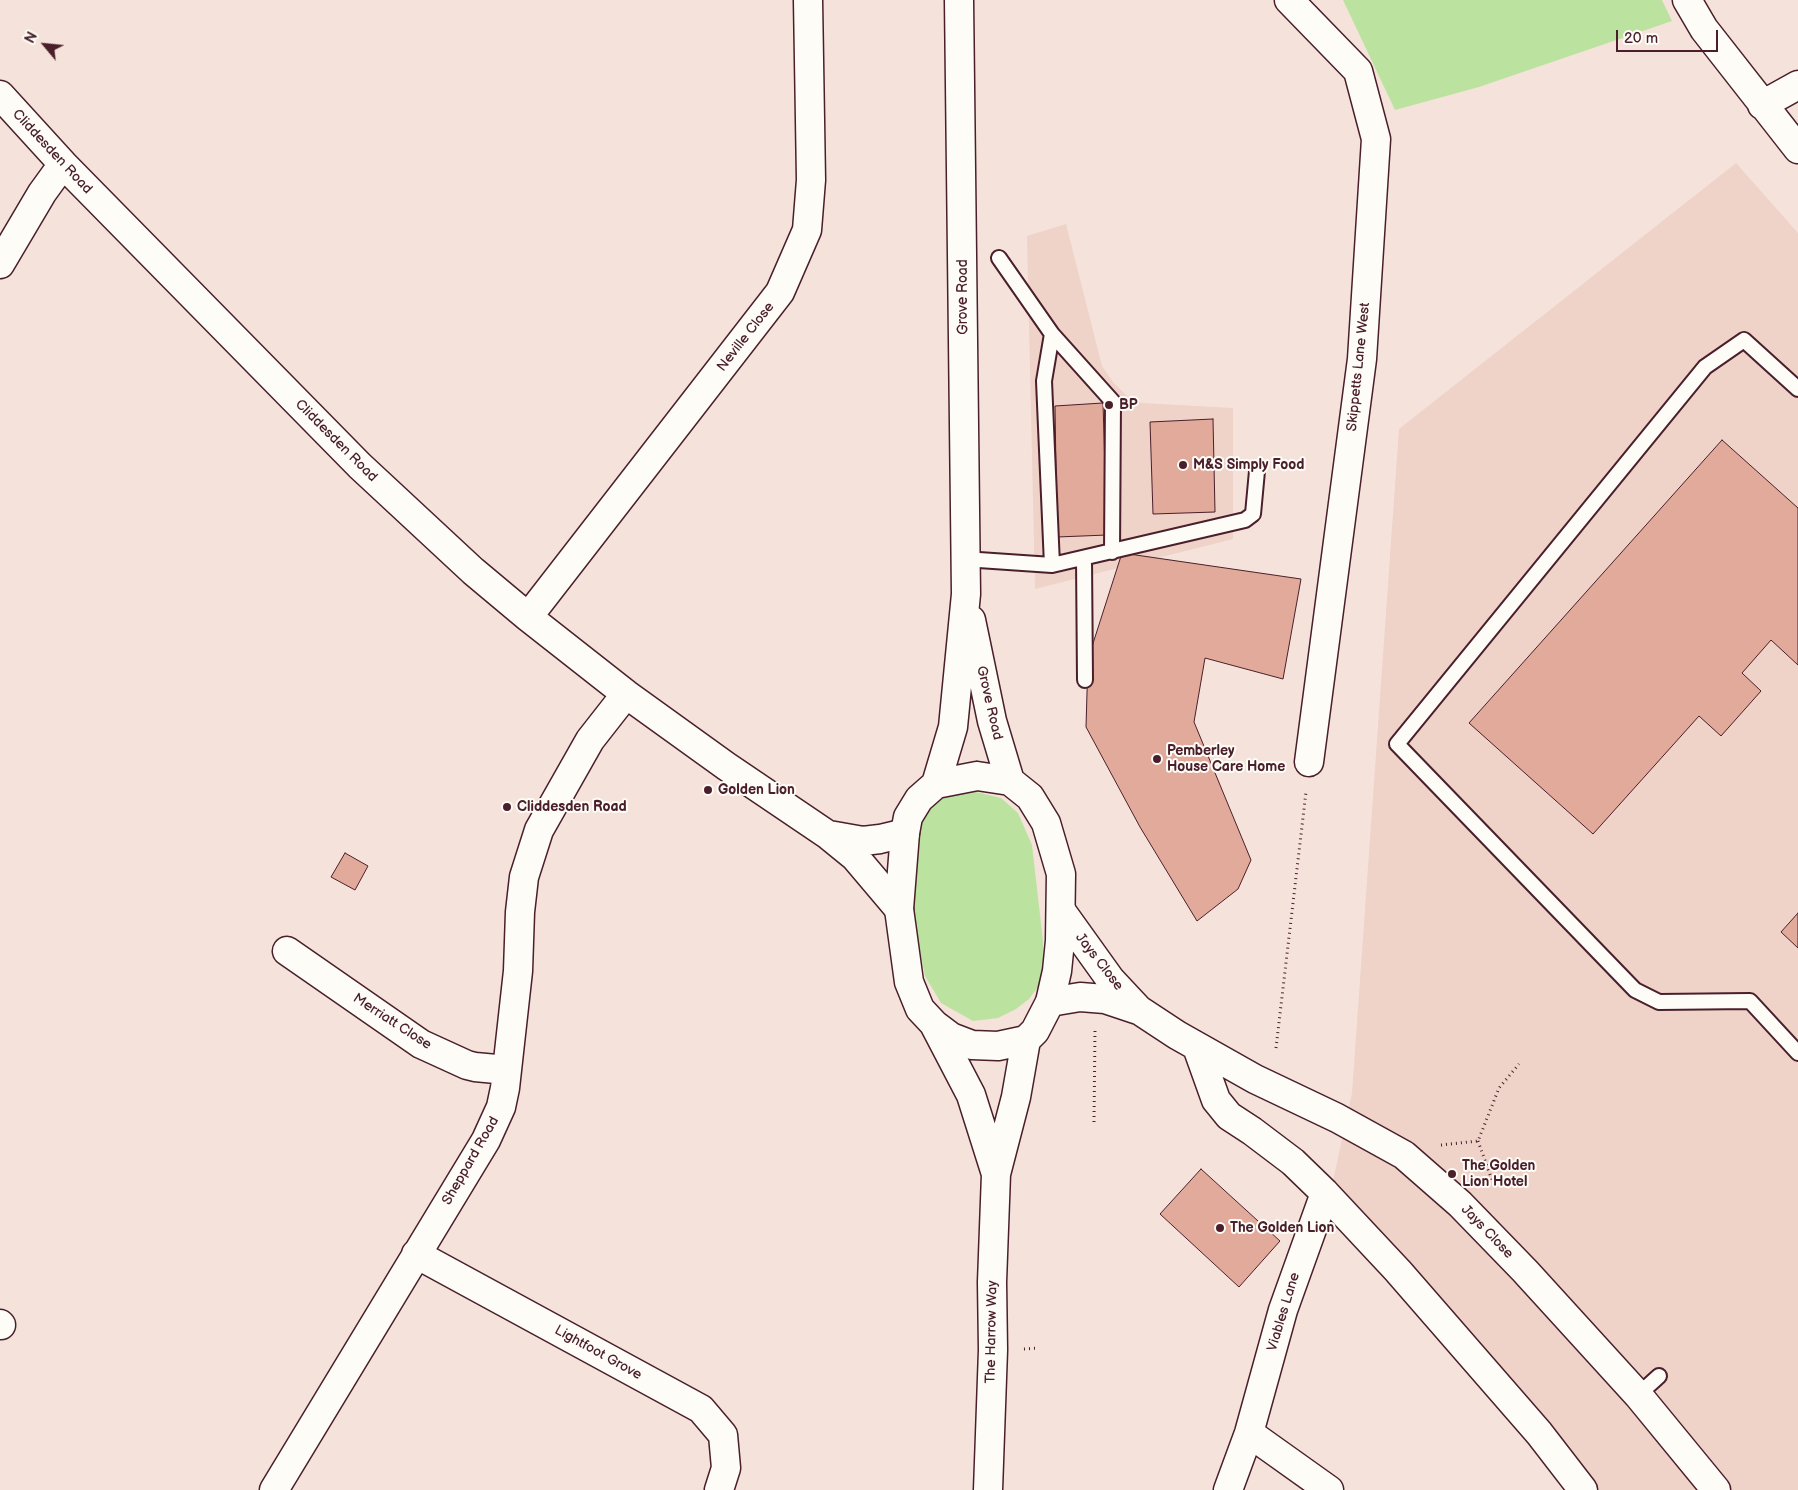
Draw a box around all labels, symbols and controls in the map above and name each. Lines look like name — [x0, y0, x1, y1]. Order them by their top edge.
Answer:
north arrow — [20, 20, 70, 70]
scale bar — [1618, 20, 1720, 52]
text: N — [21, 29, 41, 46]
text: 20 m — [1624, 29, 1658, 48]
street label: Cliddesden Road — [9, 106, 95, 198]
street label: Grove Road — [955, 259, 971, 335]
street label: Neville Close — [714, 299, 778, 375]
street label: Skippetts Lane West — [1344, 302, 1374, 432]
street label: Cliddesden Road — [291, 396, 381, 486]
place label: BP — [1119, 397, 1138, 413]
marker: BP — [1103, 399, 1115, 411]
place label: M&S Simply Food — [1193, 457, 1304, 473]
marker: M&S Simply Food — [1177, 459, 1189, 471]
street label: Grove Road — [972, 664, 1006, 742]
place label: Pemberley House Care Home — [1167, 743, 1285, 776]
marker: Pemberley House Care Home — [1151, 753, 1163, 765]
place label: Golden Lion — [718, 782, 795, 798]
marker: Golden Lion — [702, 784, 714, 796]
place label: Cliddesden Road — [517, 799, 627, 815]
marker: Cliddesden Road — [501, 801, 513, 813]
street label: Jays Close — [1071, 930, 1127, 994]
street label: Merriatt Close — [350, 990, 434, 1054]
street label: Sheppard Road — [439, 1114, 503, 1208]
place label: The Golden Lion Hotel — [1462, 1158, 1535, 1190]
marker: The Golden Lion Hotel — [1446, 1168, 1458, 1180]
street label: Jays Close — [1457, 1202, 1517, 1262]
place label: The Golden Lion — [1230, 1220, 1334, 1236]
marker: The Golden Lion — [1214, 1222, 1226, 1234]
street label: Viables Lane — [1264, 1271, 1304, 1353]
street label: The Harrow Way — [983, 1280, 1001, 1384]
street label: Lightfoot Grove — [551, 1322, 645, 1384]

